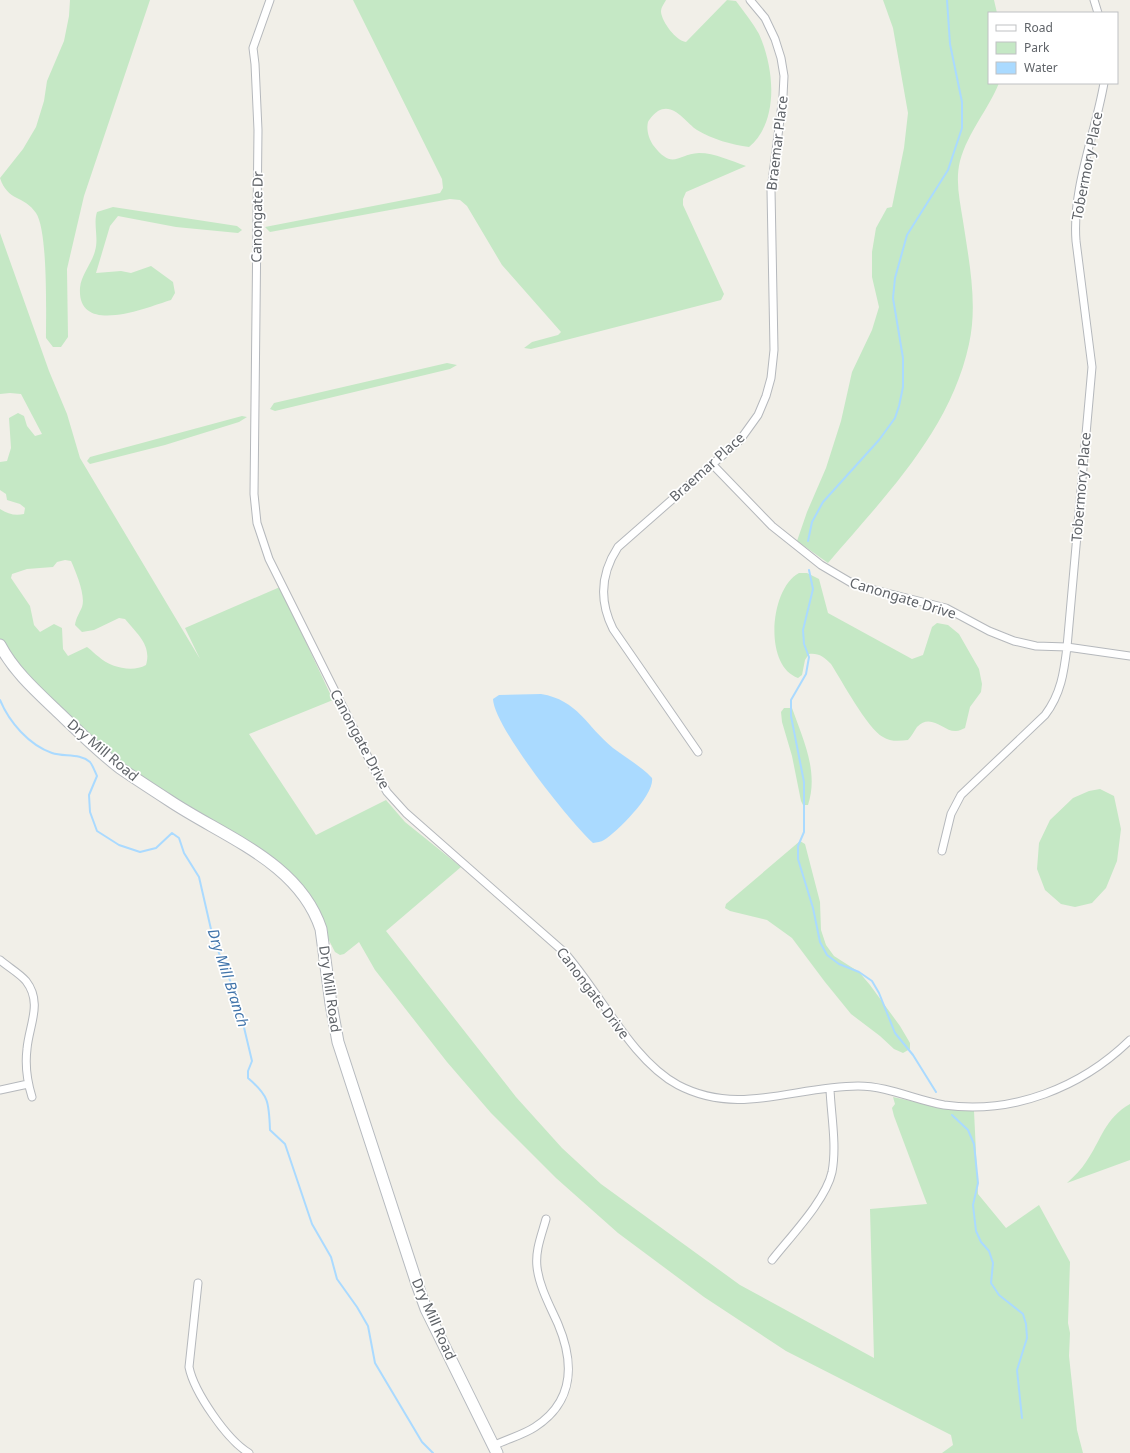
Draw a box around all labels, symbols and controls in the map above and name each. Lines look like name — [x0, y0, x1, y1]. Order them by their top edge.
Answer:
legend — [988, 12, 1118, 84]
text: Road — [1024, 19, 1053, 36]
text: Park — [1024, 39, 1050, 56]
text: Water — [1024, 59, 1058, 76]
street label: Braemar Place — [761, 94, 792, 191]
street label: Tobermory Place — [1067, 110, 1106, 222]
street label: Canongate Dr — [246, 171, 267, 263]
street label: Braemar Place — [665, 428, 748, 506]
street label: Tobermory Place — [1066, 431, 1095, 543]
street label: Canongate Drive — [848, 572, 959, 623]
street label: Canongate Drive — [326, 686, 395, 792]
street label: Dry Mill Road — [64, 714, 143, 785]
water label: Dry Mill Branch — [204, 926, 254, 1029]
street label: Canongate Drive — [553, 943, 634, 1042]
street label: Dry Mill Road — [315, 944, 346, 1034]
street label: Dry Mill Road — [408, 1275, 461, 1363]

